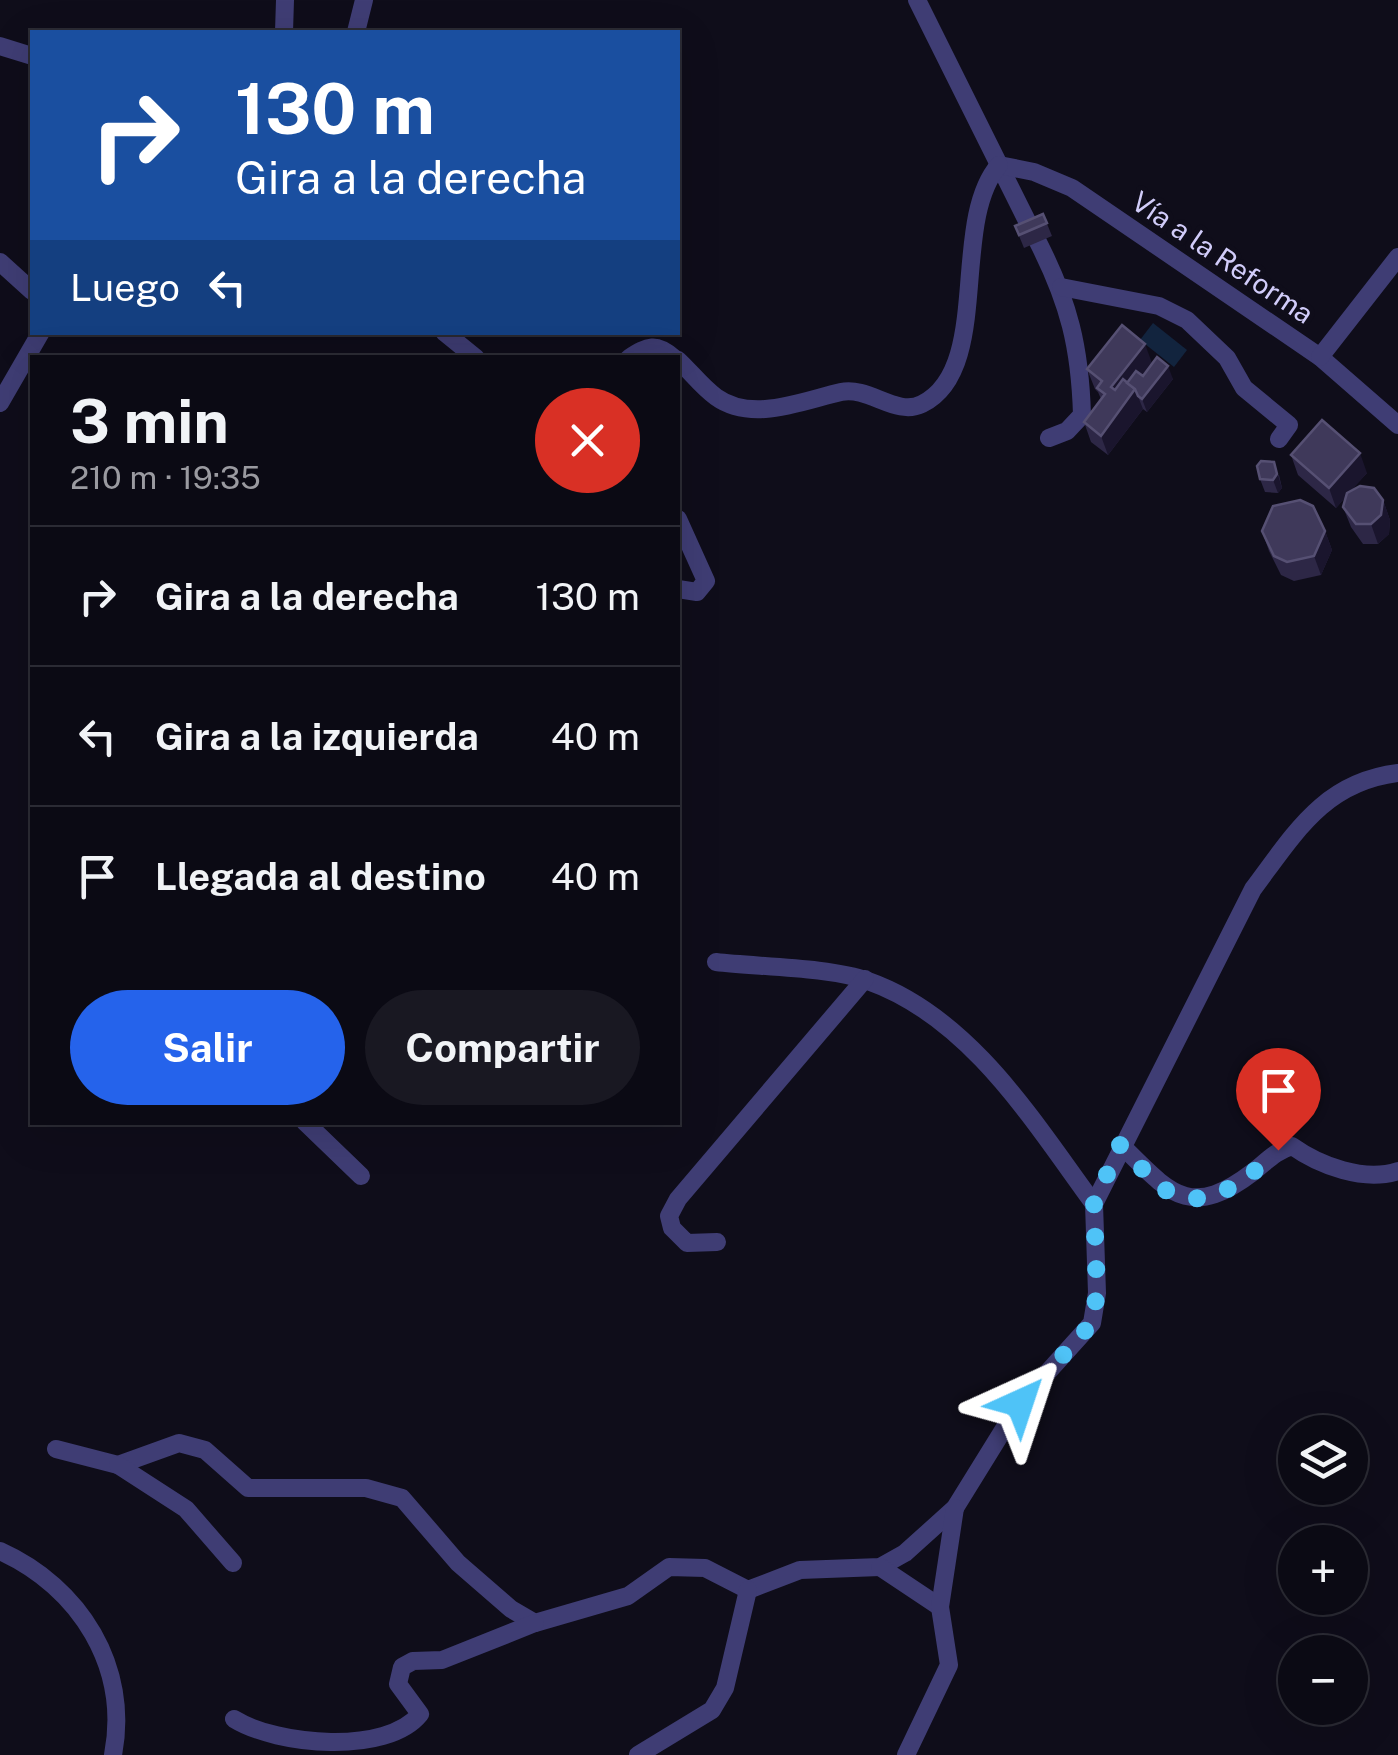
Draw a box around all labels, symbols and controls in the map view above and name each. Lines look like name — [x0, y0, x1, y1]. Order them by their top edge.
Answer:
text: 130 m — [235, 67, 435, 150]
icon: right — [70, 70, 200, 200]
text: Gira a la derecha — [235, 151, 586, 204]
street label: Vía a la Reforma — [1126, 184, 1320, 330]
icon: left — [200, 260, 255, 315]
text: Luego — [70, 265, 180, 310]
text: 3 min — [70, 386, 229, 457]
button: close — [535, 388, 640, 493]
text: 210 m · 19:35 — [70, 459, 261, 496]
icon: right — [70, 569, 125, 624]
text: Gira a la derecha — [155, 574, 459, 619]
text: 130 m — [535, 574, 640, 619]
icon: left — [70, 709, 125, 764]
text: Gira a la izquierda — [155, 714, 479, 759]
text: 40 m — [551, 714, 640, 759]
icon: arrive — [70, 849, 125, 904]
text: Llegada al destino — [155, 854, 486, 899]
text: 40 m — [551, 854, 640, 899]
button: Salir — [70, 990, 345, 1105]
button: Compartir — [365, 990, 640, 1105]
pin — [1236, 1048, 1321, 1151]
icon: arrive — [1251, 1063, 1306, 1118]
position arrow — [968, 1351, 1072, 1455]
map controls — [1278, 1415, 1368, 1725]
button: layers — [1278, 1415, 1368, 1505]
button: + — [1278, 1525, 1368, 1615]
button: − — [1278, 1635, 1368, 1725]

